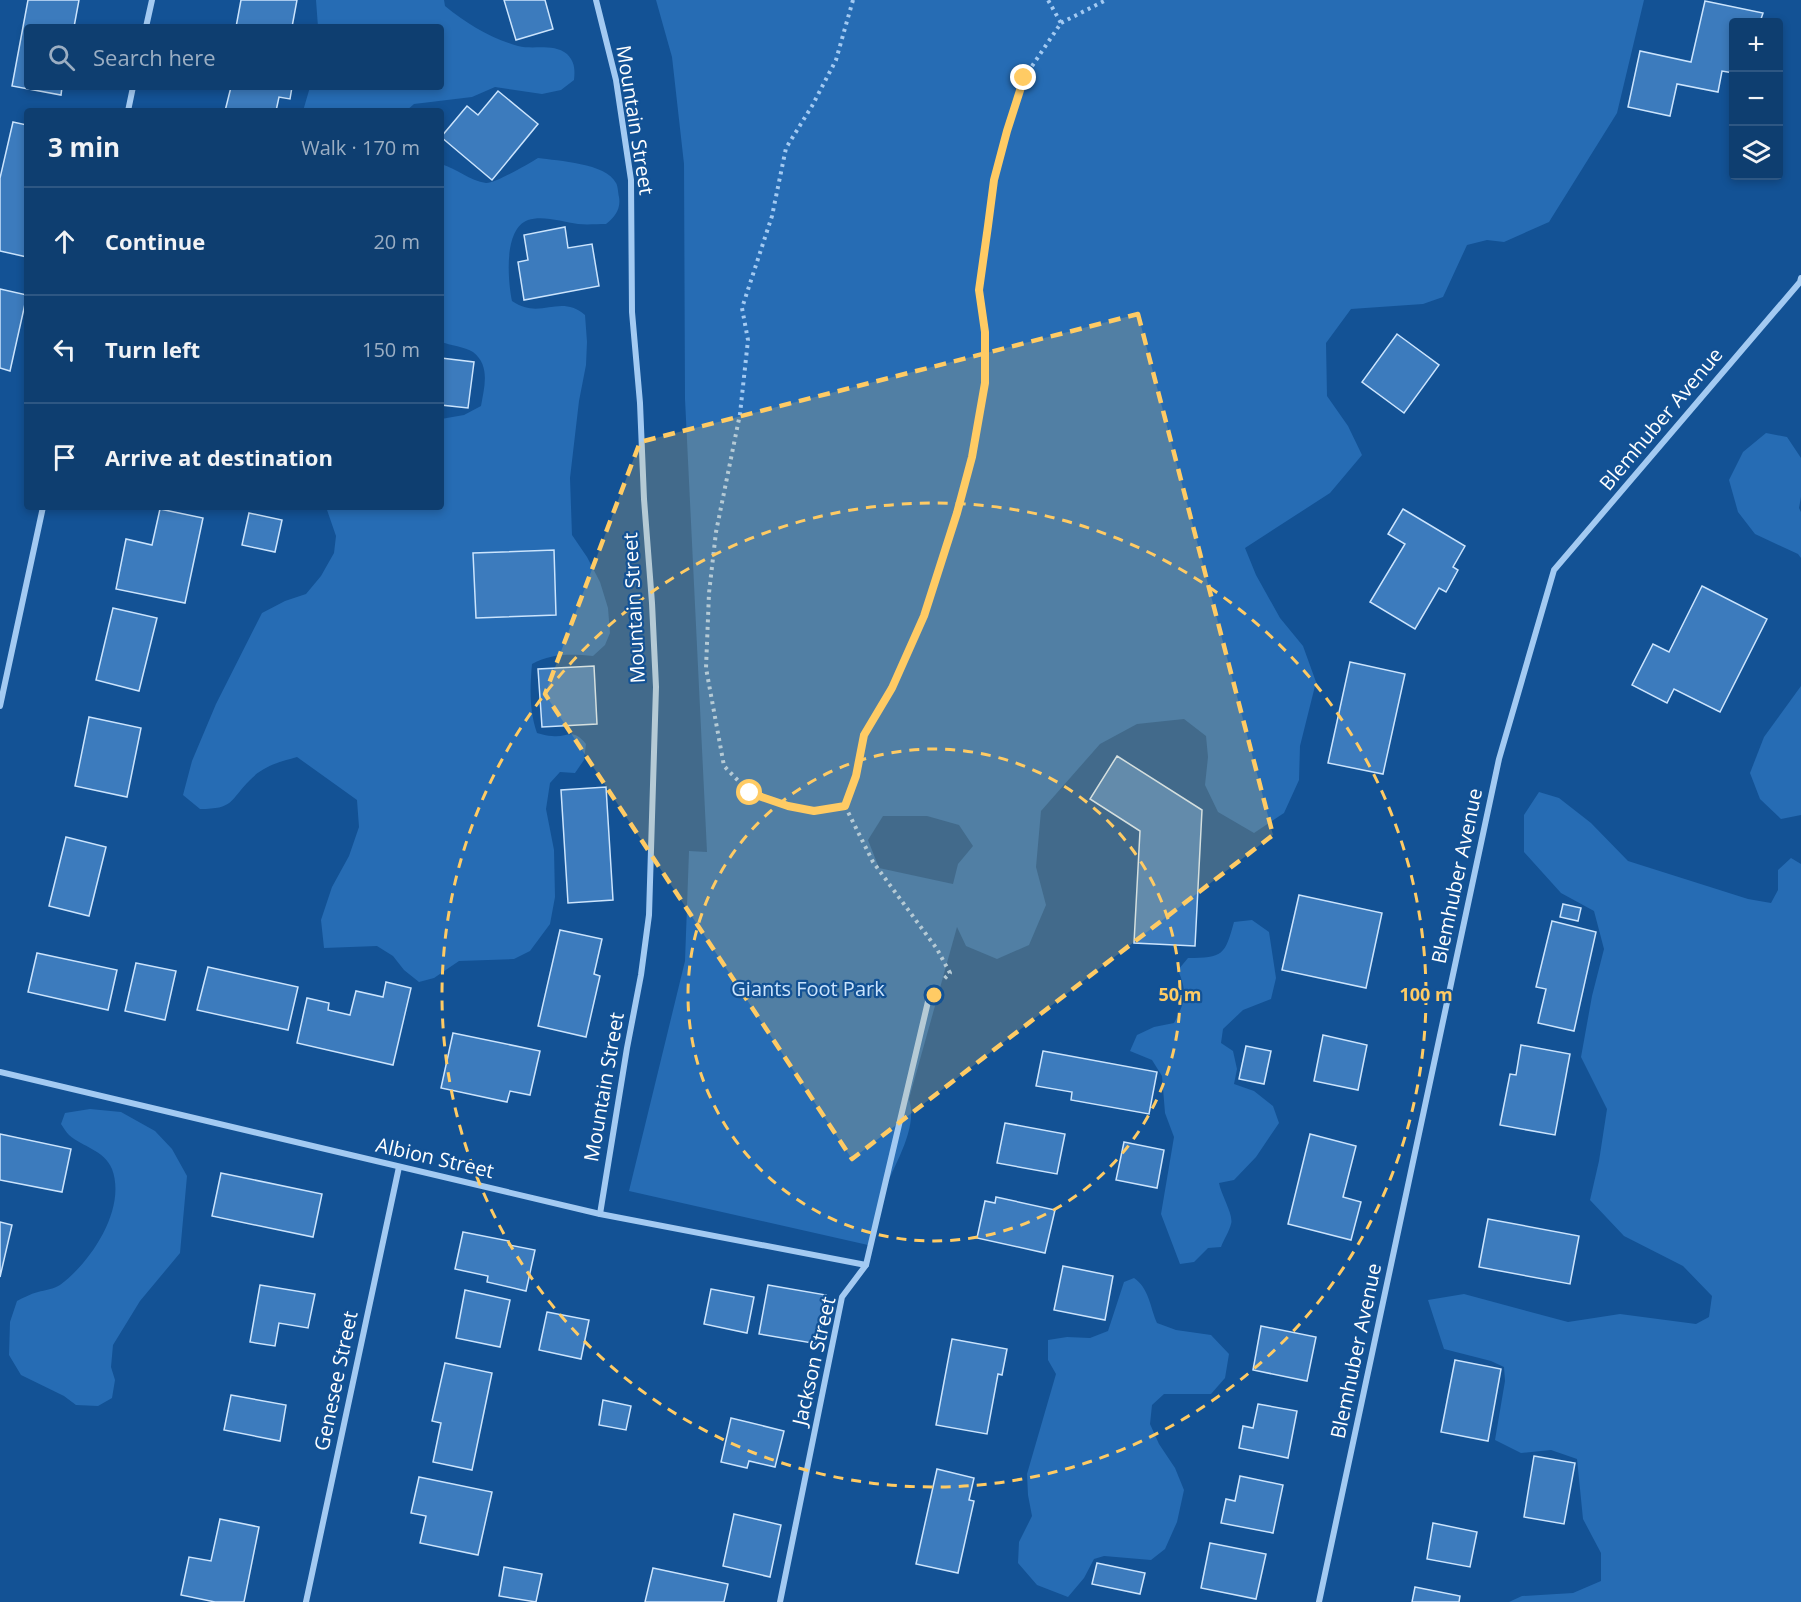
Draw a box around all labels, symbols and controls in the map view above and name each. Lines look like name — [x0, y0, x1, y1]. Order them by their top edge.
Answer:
map controls — [1729, 18, 1783, 180]
button: + — [1729, 18, 1783, 72]
search box — [24, 24, 444, 90]
icon: search — [45, 41, 78, 74]
text: Search here — [93, 42, 216, 72]
street label: Mountain Street — [610, 43, 661, 197]
route end — [1010, 64, 1036, 90]
button: − — [1729, 72, 1783, 126]
button: layers — [1729, 126, 1783, 180]
text: 3 min — [48, 129, 120, 165]
text: Walk · 170 m — [301, 134, 420, 161]
icon: ahead — [48, 225, 81, 258]
text: Continue — [105, 226, 205, 256]
text: 20 m — [373, 228, 420, 255]
icon: left — [48, 333, 81, 366]
text: Turn left — [105, 334, 200, 364]
text: 150 m — [362, 336, 420, 363]
street label: Blemhuber Avenue — [1593, 342, 1728, 496]
icon: arrive — [48, 441, 81, 474]
text: Arrive at destination — [105, 442, 333, 472]
street label: Mountain Street — [616, 532, 651, 684]
route start — [736, 779, 762, 805]
street label: Blemhuber Avenue — [1425, 786, 1488, 966]
park label: Giants Foot Park — [731, 975, 885, 1002]
text: 50 m — [1159, 982, 1201, 1006]
text: 100 m — [1399, 982, 1453, 1006]
centre of rings — [924, 985, 944, 1005]
street label: Mountain Street — [577, 1010, 630, 1164]
street label: Albion Street — [373, 1131, 497, 1184]
street label: Blemhuber Avenue — [1324, 1261, 1387, 1441]
street label: Jackson Street — [785, 1294, 841, 1430]
street label: Genesee Street — [308, 1308, 364, 1453]

